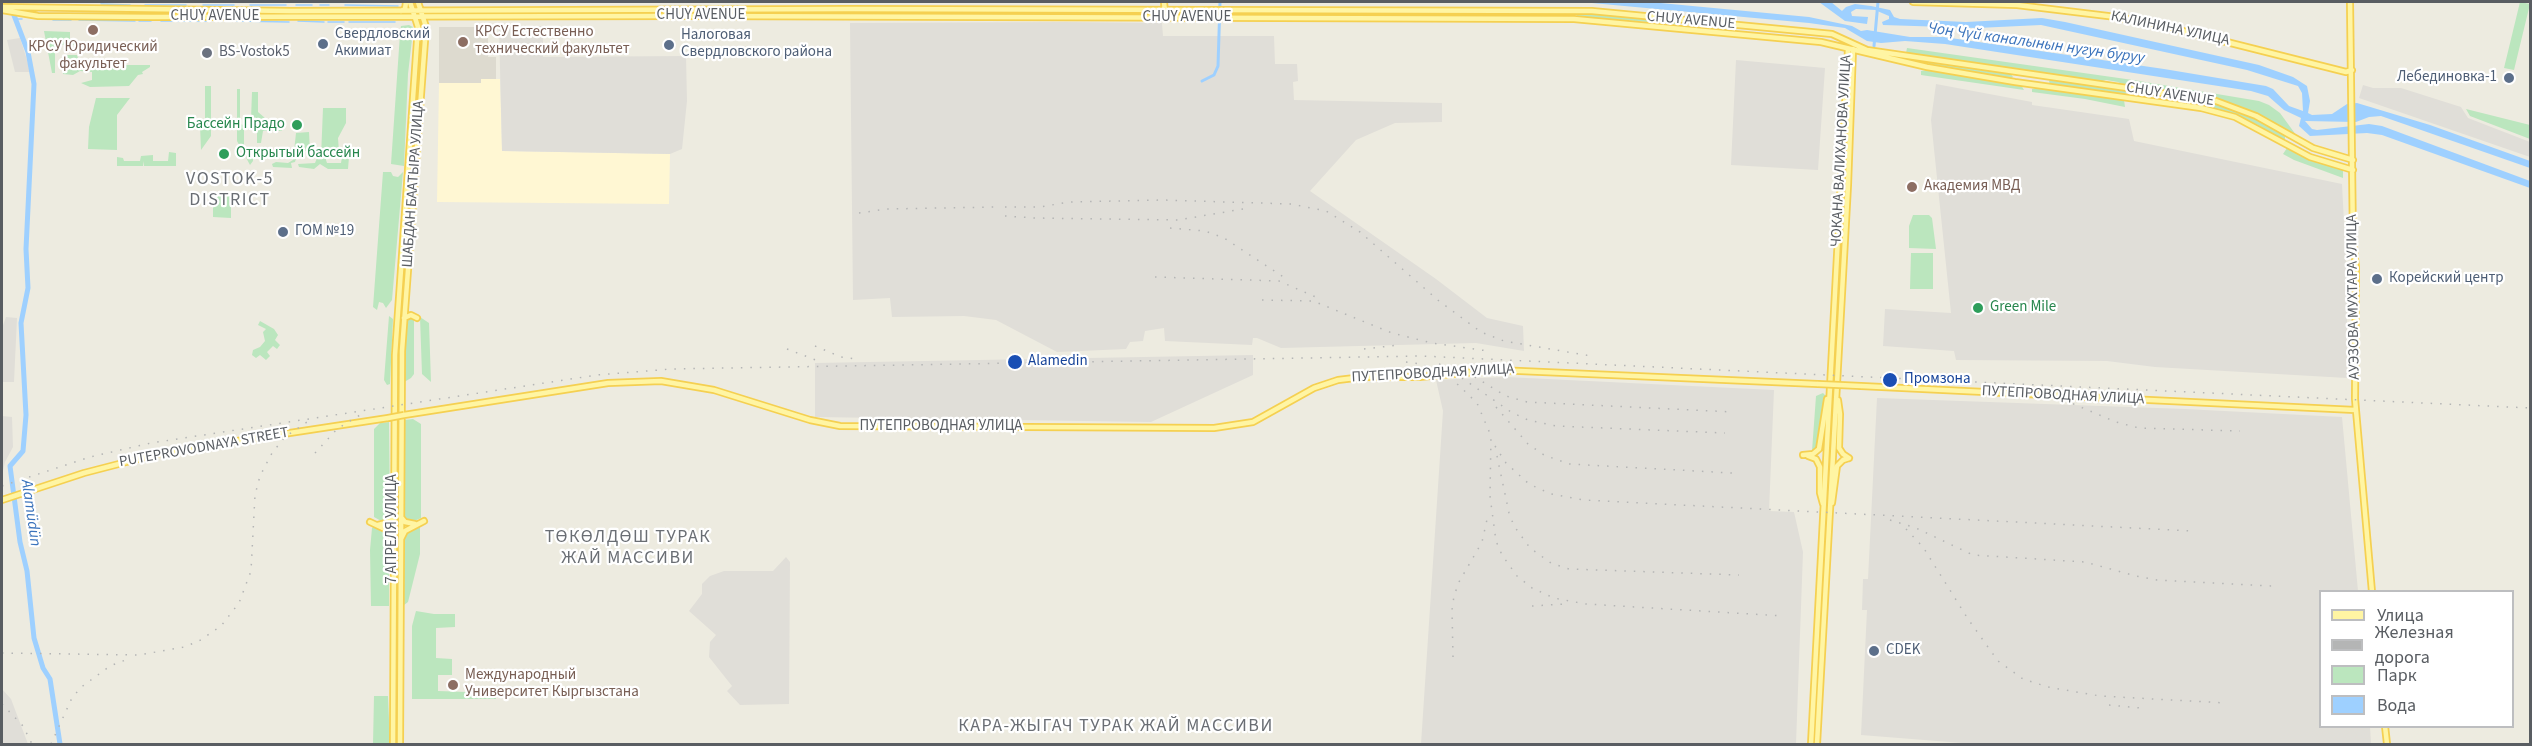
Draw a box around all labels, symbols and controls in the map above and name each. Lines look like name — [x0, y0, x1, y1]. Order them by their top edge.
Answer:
street label: CHUY AVENUE — [657, 7, 745, 25]
street label: CHUY AVENUE — [171, 8, 259, 26]
street label: CHUY AVENUE — [1646, 8, 1736, 34]
street label: КАЛИНИНА УЛИЦА — [2109, 8, 2231, 50]
street label: CHUY AVENUE — [1143, 9, 1231, 27]
water label: Чоң Чүй каналынын нугун буруу — [1926, 19, 2146, 69]
marker: КРСУ Юридический факультет — [86, 23, 100, 37]
place label: КРСУ Естественно технический факультет — [475, 24, 630, 59]
place label: Свердловский Акимиат — [335, 26, 430, 61]
place label: Налоговая Свердловского района — [681, 27, 832, 62]
marker: КРСУ Естественно технический факультет — [456, 35, 470, 49]
marker: Свердловский Акимиат — [316, 37, 330, 51]
marker: Налоговая Свердловского района — [662, 38, 676, 52]
place label: КРСУ Юридический факультет — [28, 39, 158, 74]
place label: BS-Vostok5 — [219, 44, 290, 62]
marker: BS-Vostok5 — [200, 46, 214, 60]
street label: ЧОКАНА ВАЛИХАНОВА УЛИЦА — [1828, 54, 1856, 248]
place label: Лебединовка-1 — [2397, 69, 2497, 87]
marker: Лебединовка-1 — [2502, 71, 2516, 85]
street label: CHUY AVENUE — [2125, 79, 2215, 111]
street label: ШАБДАН БААТЫРА УЛИЦА — [399, 100, 429, 268]
place label: Бассейн Прадо — [187, 116, 285, 134]
marker: Бассейн Прадо — [290, 118, 304, 132]
place label: Открытый бассейн — [236, 145, 360, 163]
marker: Открытый бассейн — [217, 147, 231, 161]
district label: VOSTOK-5 DISTRICT — [186, 169, 274, 212]
place label: Академия МВД — [1924, 178, 2020, 196]
marker: Академия МВД — [1905, 180, 1919, 194]
street label: АУЭЗОВА МУХТАРА УЛИЦА — [2344, 214, 2364, 380]
place label: ГОМ №19 — [295, 223, 354, 241]
marker: ГОМ №19 — [276, 225, 290, 239]
place label: Корейский центр — [2389, 270, 2504, 288]
marker: Корейский центр — [2370, 272, 2384, 286]
place label: Green Mile — [1990, 299, 2056, 317]
marker: Green Mile — [1971, 301, 1985, 315]
marker: Alamedin — [1006, 353, 1024, 371]
place label: Alamedin — [1028, 353, 1088, 371]
street label: ПУТЕПРОВОДНАЯ УЛИЦА — [1351, 361, 1515, 387]
marker: Промзона — [1881, 371, 1899, 389]
place label: Промзона — [1904, 371, 1971, 389]
street label: ПУТЕПРОВОДНАЯ УЛИЦА — [1981, 383, 2145, 409]
street label: ПУТЕПРОВОДНАЯ УЛИЦА — [860, 418, 1022, 436]
street label: PUTEPROVODNAYA STREET — [118, 424, 290, 472]
street label: 7 АПРЕЛЯ УЛИЦА — [384, 474, 402, 584]
water label: Alamüdün — [16, 478, 44, 548]
district label: ТӨКӨЛДӨШ ТУРАК ЖАЙ МАССИВИ — [545, 527, 711, 570]
legend — [2319, 590, 2514, 728]
text: Улица — [2377, 603, 2424, 628]
text: Железная дорога — [2375, 620, 2454, 670]
place label: CDEK — [1886, 642, 1920, 660]
marker: CDEK — [1867, 644, 1881, 658]
text: Парк — [2377, 663, 2417, 688]
place label: Международный Университет Кыргызстана — [465, 667, 639, 702]
marker: Международный Университет Кыргызстана — [446, 678, 460, 692]
text: Вода — [2377, 693, 2416, 718]
district label: КАРА-ЖЫГАЧ ТУРАК ЖАЙ МАССИВИ — [958, 716, 1274, 738]

